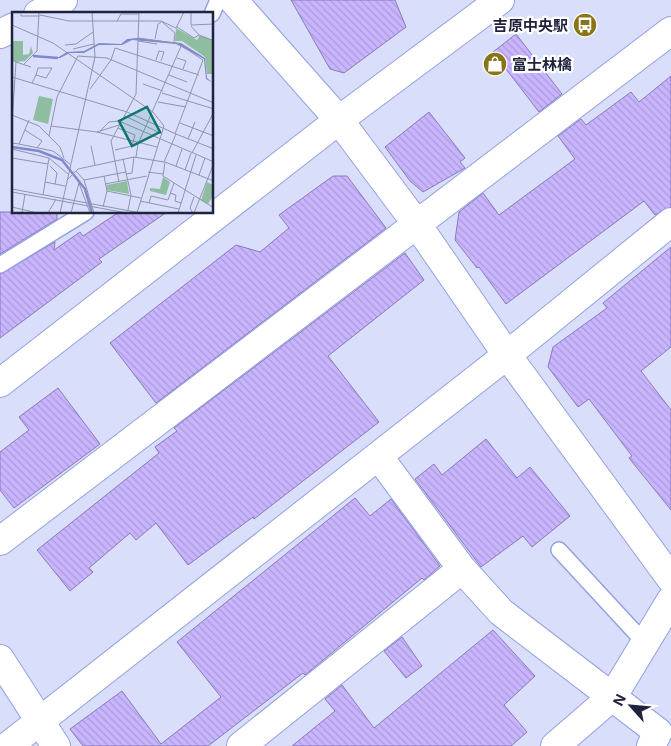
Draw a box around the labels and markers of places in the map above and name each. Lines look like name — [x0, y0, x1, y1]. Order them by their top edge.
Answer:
bus stop icon: 吉原中央駅 — [572, 12, 598, 38]
place label: 吉原中央駅 — [493, 16, 568, 35]
shop icon: 富士林檎 — [482, 51, 508, 77]
place label: 富士林檎 — [512, 55, 572, 74]

